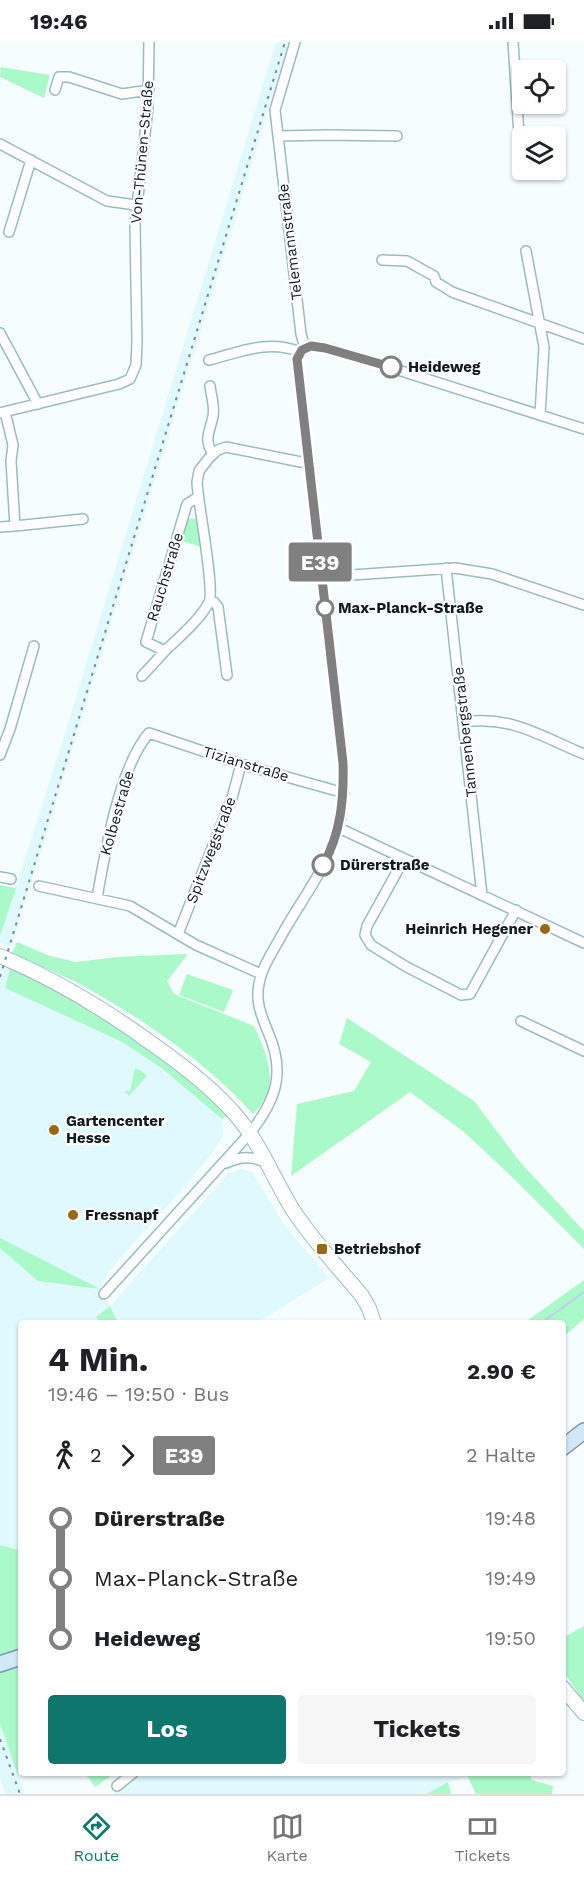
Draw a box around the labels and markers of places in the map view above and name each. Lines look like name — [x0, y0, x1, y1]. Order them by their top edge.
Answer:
marker: Heideweg — [380, 356, 402, 378]
place label: Heideweg — [408, 358, 481, 376]
marker: Max-Planck-Straße — [316, 599, 334, 617]
place label: Max-Planck-Straße — [338, 599, 484, 617]
marker: Dürerstraße — [312, 854, 334, 876]
place label: Dürerstraße — [340, 856, 430, 874]
place label: Heinrich Hegener — [405, 920, 534, 938]
marker: Heinrich Hegener — [538, 922, 552, 936]
place label: Gartencenter Hesse — [66, 1112, 165, 1147]
marker: Gartencenter Hesse — [47, 1123, 61, 1137]
place label: Fressnapf — [85, 1206, 159, 1224]
marker: Fressnapf — [66, 1208, 80, 1222]
place label: Betriebshof — [334, 1240, 422, 1258]
marker: Betriebshof — [315, 1242, 329, 1256]

